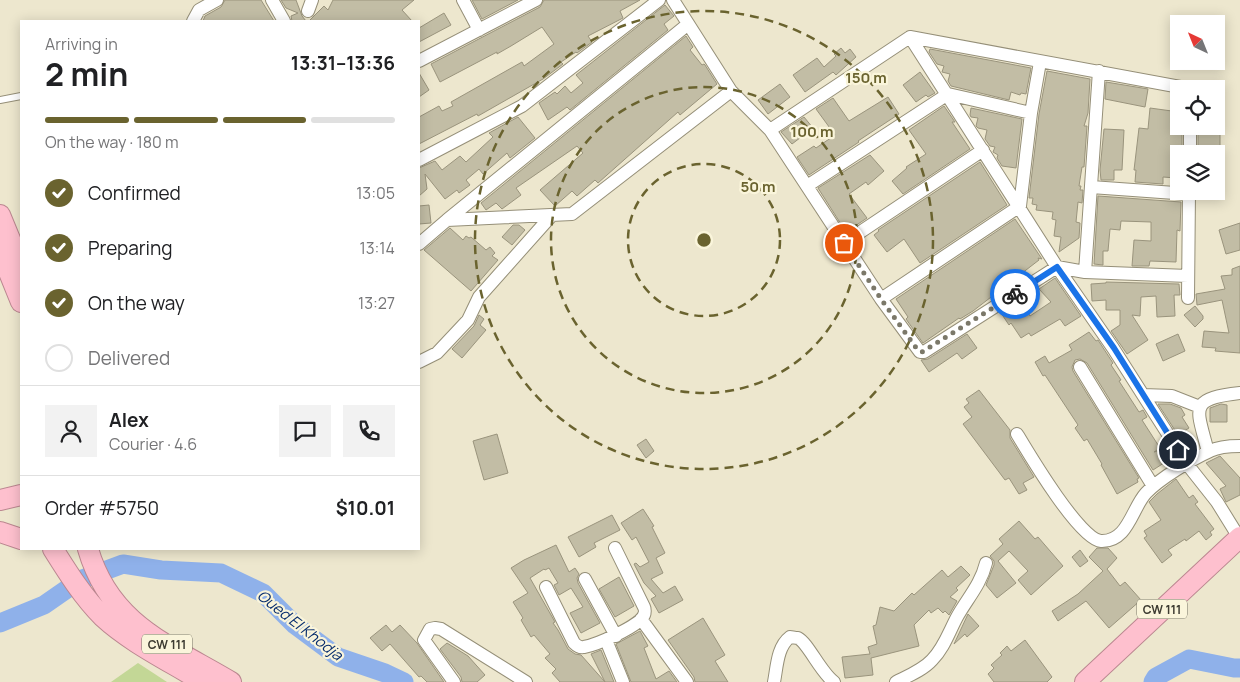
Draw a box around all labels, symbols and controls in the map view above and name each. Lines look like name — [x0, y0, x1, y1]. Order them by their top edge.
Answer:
north arrow — [1170, 15, 1225, 70]
map controls — [1170, 15, 1225, 200]
text: Arriving in — [45, 33, 118, 55]
text: 13:31–13:36 — [291, 50, 395, 76]
text: 2 min — [45, 52, 128, 96]
text: 150 m — [845, 67, 887, 88]
button: locate — [1170, 80, 1225, 135]
text: 100 m — [791, 121, 833, 142]
text: On the way · 180 m — [45, 131, 178, 153]
button: layers — [1170, 145, 1225, 200]
text: 50 m — [740, 176, 776, 197]
icon: check — [45, 179, 73, 207]
text: Confirmed — [88, 180, 181, 206]
text: 13:05 — [356, 182, 395, 204]
pin — [823, 222, 865, 264]
icon: bag — [830, 229, 858, 257]
centre of rings — [695, 231, 713, 249]
icon: check — [45, 234, 73, 262]
text: Preparing — [88, 235, 173, 261]
text: 13:14 — [359, 237, 395, 259]
courier — [990, 269, 1040, 319]
icon: bike — [1001, 280, 1029, 308]
icon: check — [45, 289, 73, 317]
text: On the way — [88, 290, 185, 316]
text: 13:27 — [358, 292, 395, 314]
text: Delivered — [88, 345, 170, 371]
button: person — [45, 405, 97, 457]
button: chat — [279, 405, 331, 457]
button: phone — [343, 405, 395, 457]
text: Alex — [109, 407, 149, 433]
pin — [1157, 429, 1199, 471]
text: Courier · 4.6 — [109, 433, 197, 455]
icon: home — [1164, 436, 1192, 464]
text: Order #5750 — [45, 495, 159, 521]
text: $10.01 — [336, 495, 395, 521]
water label: Oued El Khodja — [253, 585, 348, 665]
road number: CW 111 — [1137, 600, 1187, 618]
road number: CW 111 — [142, 634, 192, 654]

